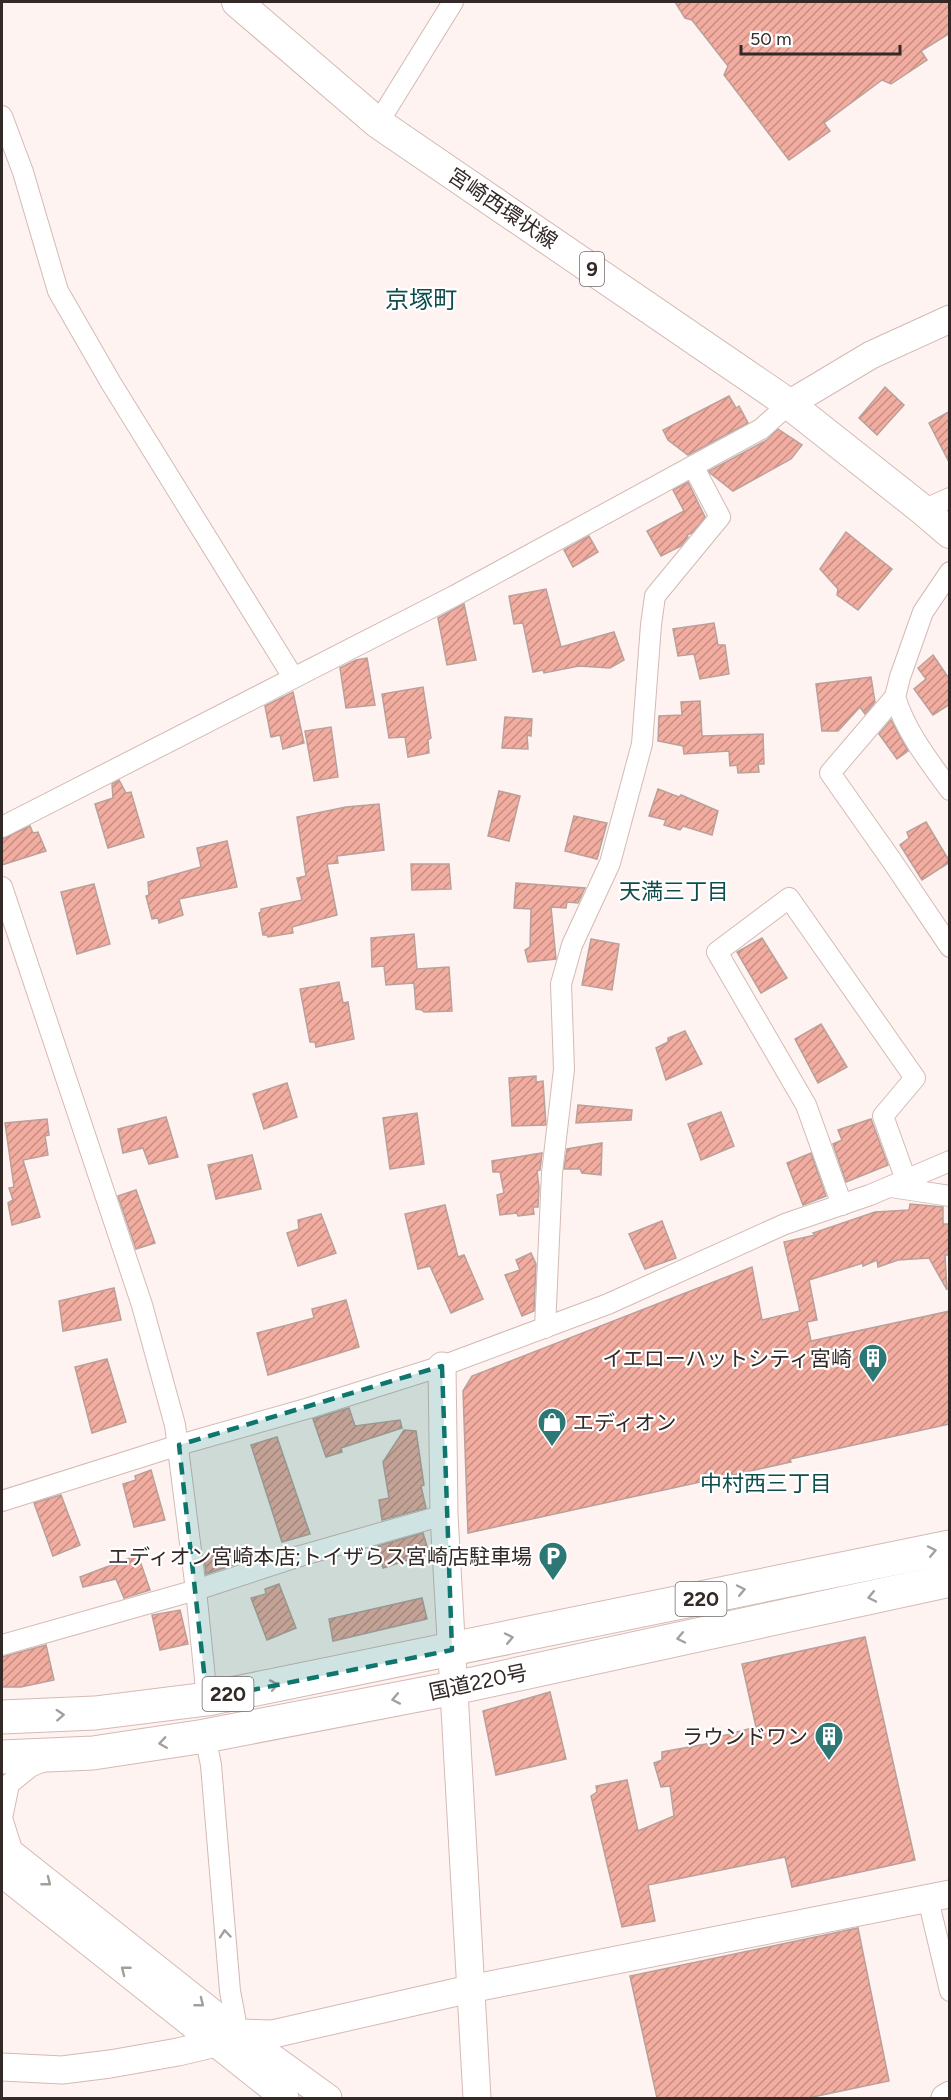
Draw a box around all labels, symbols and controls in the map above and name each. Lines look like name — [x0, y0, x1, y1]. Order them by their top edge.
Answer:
scale bar — [741, 18, 900, 56]
text: 50 m — [750, 28, 792, 50]
street label: 宮崎西環状線 — [444, 162, 562, 254]
road number: 9 — [580, 252, 604, 286]
district label: 京塚町 — [385, 285, 457, 314]
district label: 天満三丁目 — [619, 878, 729, 905]
building icon: イエローハットシティ宮崎 — [857, 1342, 889, 1384]
place label: イエローハットシティ宮崎 — [602, 1346, 852, 1371]
shop icon: エディオン — [536, 1406, 568, 1448]
place label: エディオン — [573, 1410, 677, 1435]
district label: 中村西三丁目 — [700, 1470, 832, 1497]
parking icon: エディオン宮崎本店;トイザらス宮崎店駐車場 — [537, 1540, 569, 1582]
place label: エディオン宮崎本店;トイザらス宮崎店駐車場 — [108, 1544, 532, 1569]
one-way arrow — [927, 1545, 937, 1558]
road number: 220 — [676, 1582, 726, 1616]
one-way arrow — [736, 1584, 746, 1597]
one-way arrow — [867, 1589, 877, 1602]
one-way arrow — [677, 1631, 687, 1644]
one-way arrow — [504, 1632, 514, 1645]
street label: 国道220号 — [427, 1659, 529, 1705]
road number: 220 — [202, 1677, 254, 1711]
one-way arrow — [268, 1679, 278, 1692]
one-way arrow — [392, 1692, 402, 1705]
one-way arrow — [55, 1708, 64, 1721]
building icon: ラウンドワン — [813, 1720, 845, 1762]
place label: ラウンドワン — [682, 1724, 808, 1749]
one-way arrow — [159, 1736, 168, 1748]
one-way arrow — [40, 1875, 51, 1886]
one-way arrow — [219, 1929, 232, 1938]
one-way arrow — [120, 1967, 131, 1978]
one-way arrow — [193, 1996, 204, 2007]

